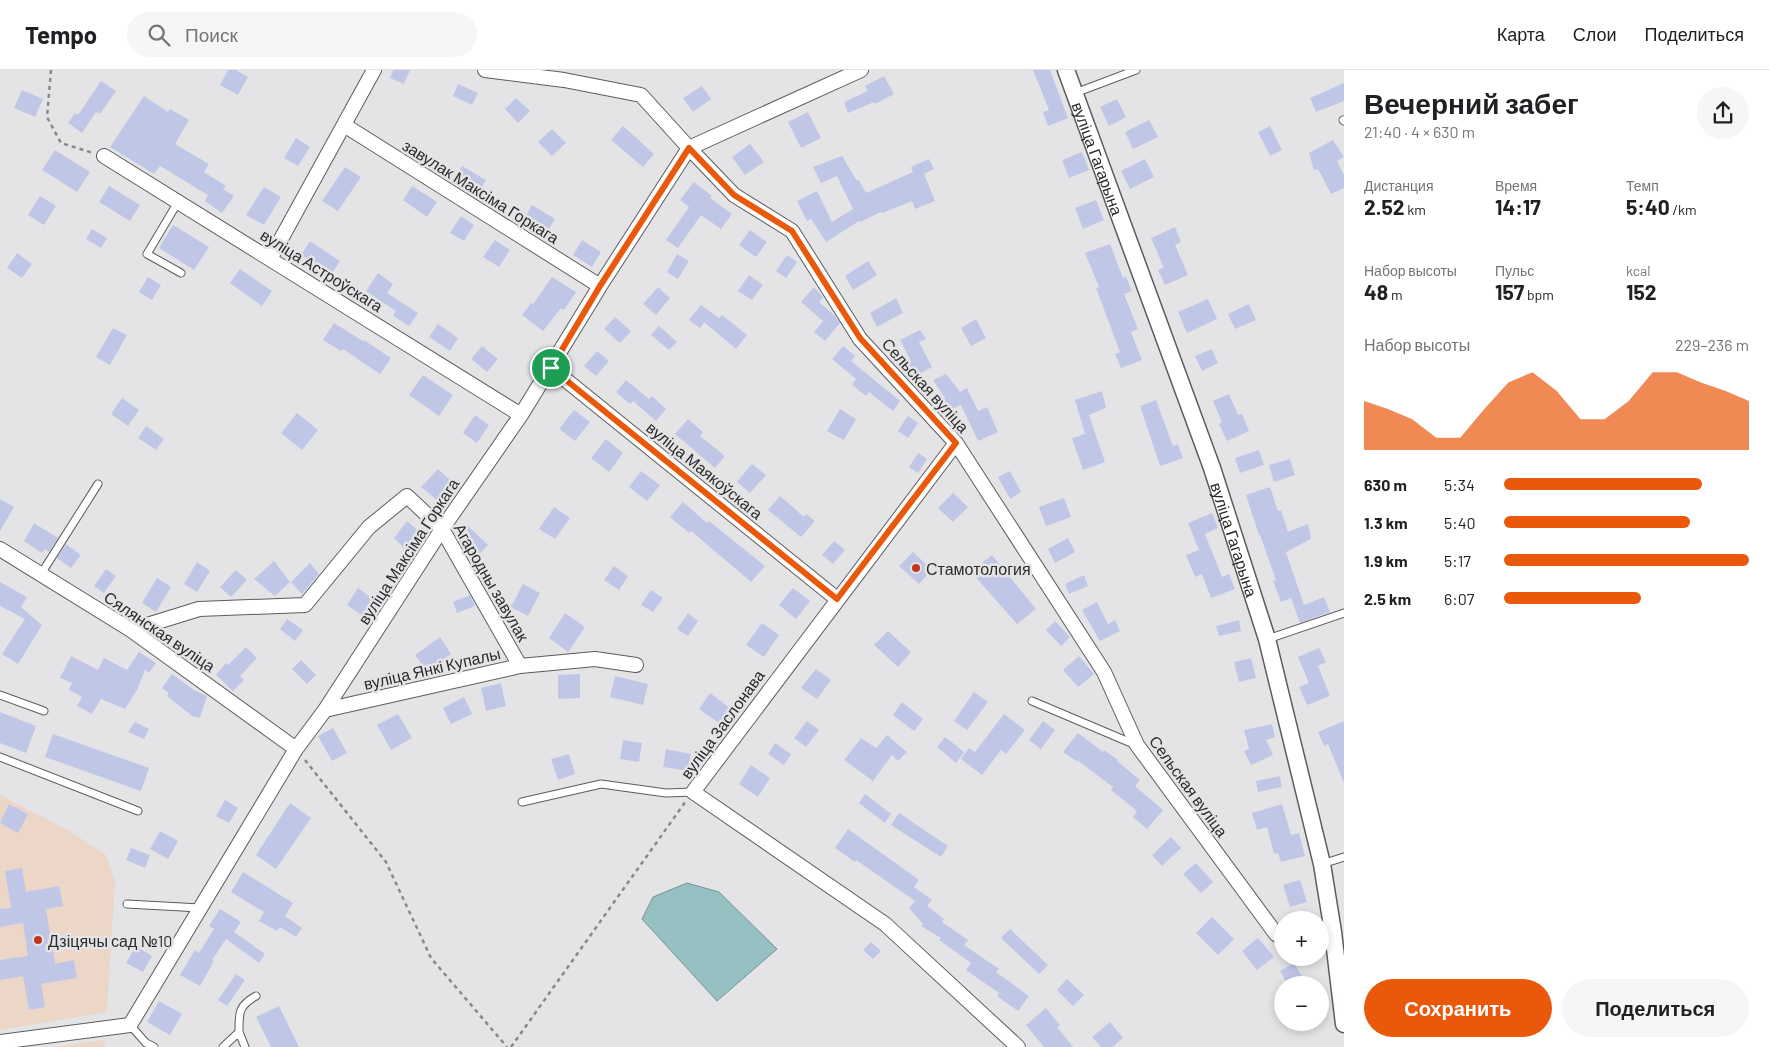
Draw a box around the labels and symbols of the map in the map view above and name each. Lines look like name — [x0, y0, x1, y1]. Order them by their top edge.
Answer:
street label: вуліца Гагарына — [1069, 99, 1128, 218]
street label: завулак Максіма Горкага — [399, 135, 563, 247]
street label: вуліца Астроўскага — [257, 225, 387, 315]
street label: Сельская вуліца — [879, 334, 973, 436]
pin — [530, 347, 572, 389]
street label: вуліца Маякоўскага — [643, 417, 767, 523]
street label: вуліца Максіма Горкага — [354, 474, 462, 628]
street label: вуліца Гагарына — [1208, 480, 1262, 599]
street label: Агародны завулак — [451, 520, 534, 645]
place label: Стамотология — [926, 559, 1031, 578]
marker: Стамотология — [910, 562, 922, 574]
street label: Сялянская вуліца — [101, 587, 219, 675]
street label: вуліца Янкі Купалы — [362, 643, 502, 693]
street label: вуліца Заслонава — [676, 666, 768, 782]
street label: Сельская вуліца — [1146, 732, 1232, 840]
place label: Дзіцячы сад №10 — [48, 931, 172, 950]
marker: Дзіцячы сад №10 — [32, 934, 44, 946]

